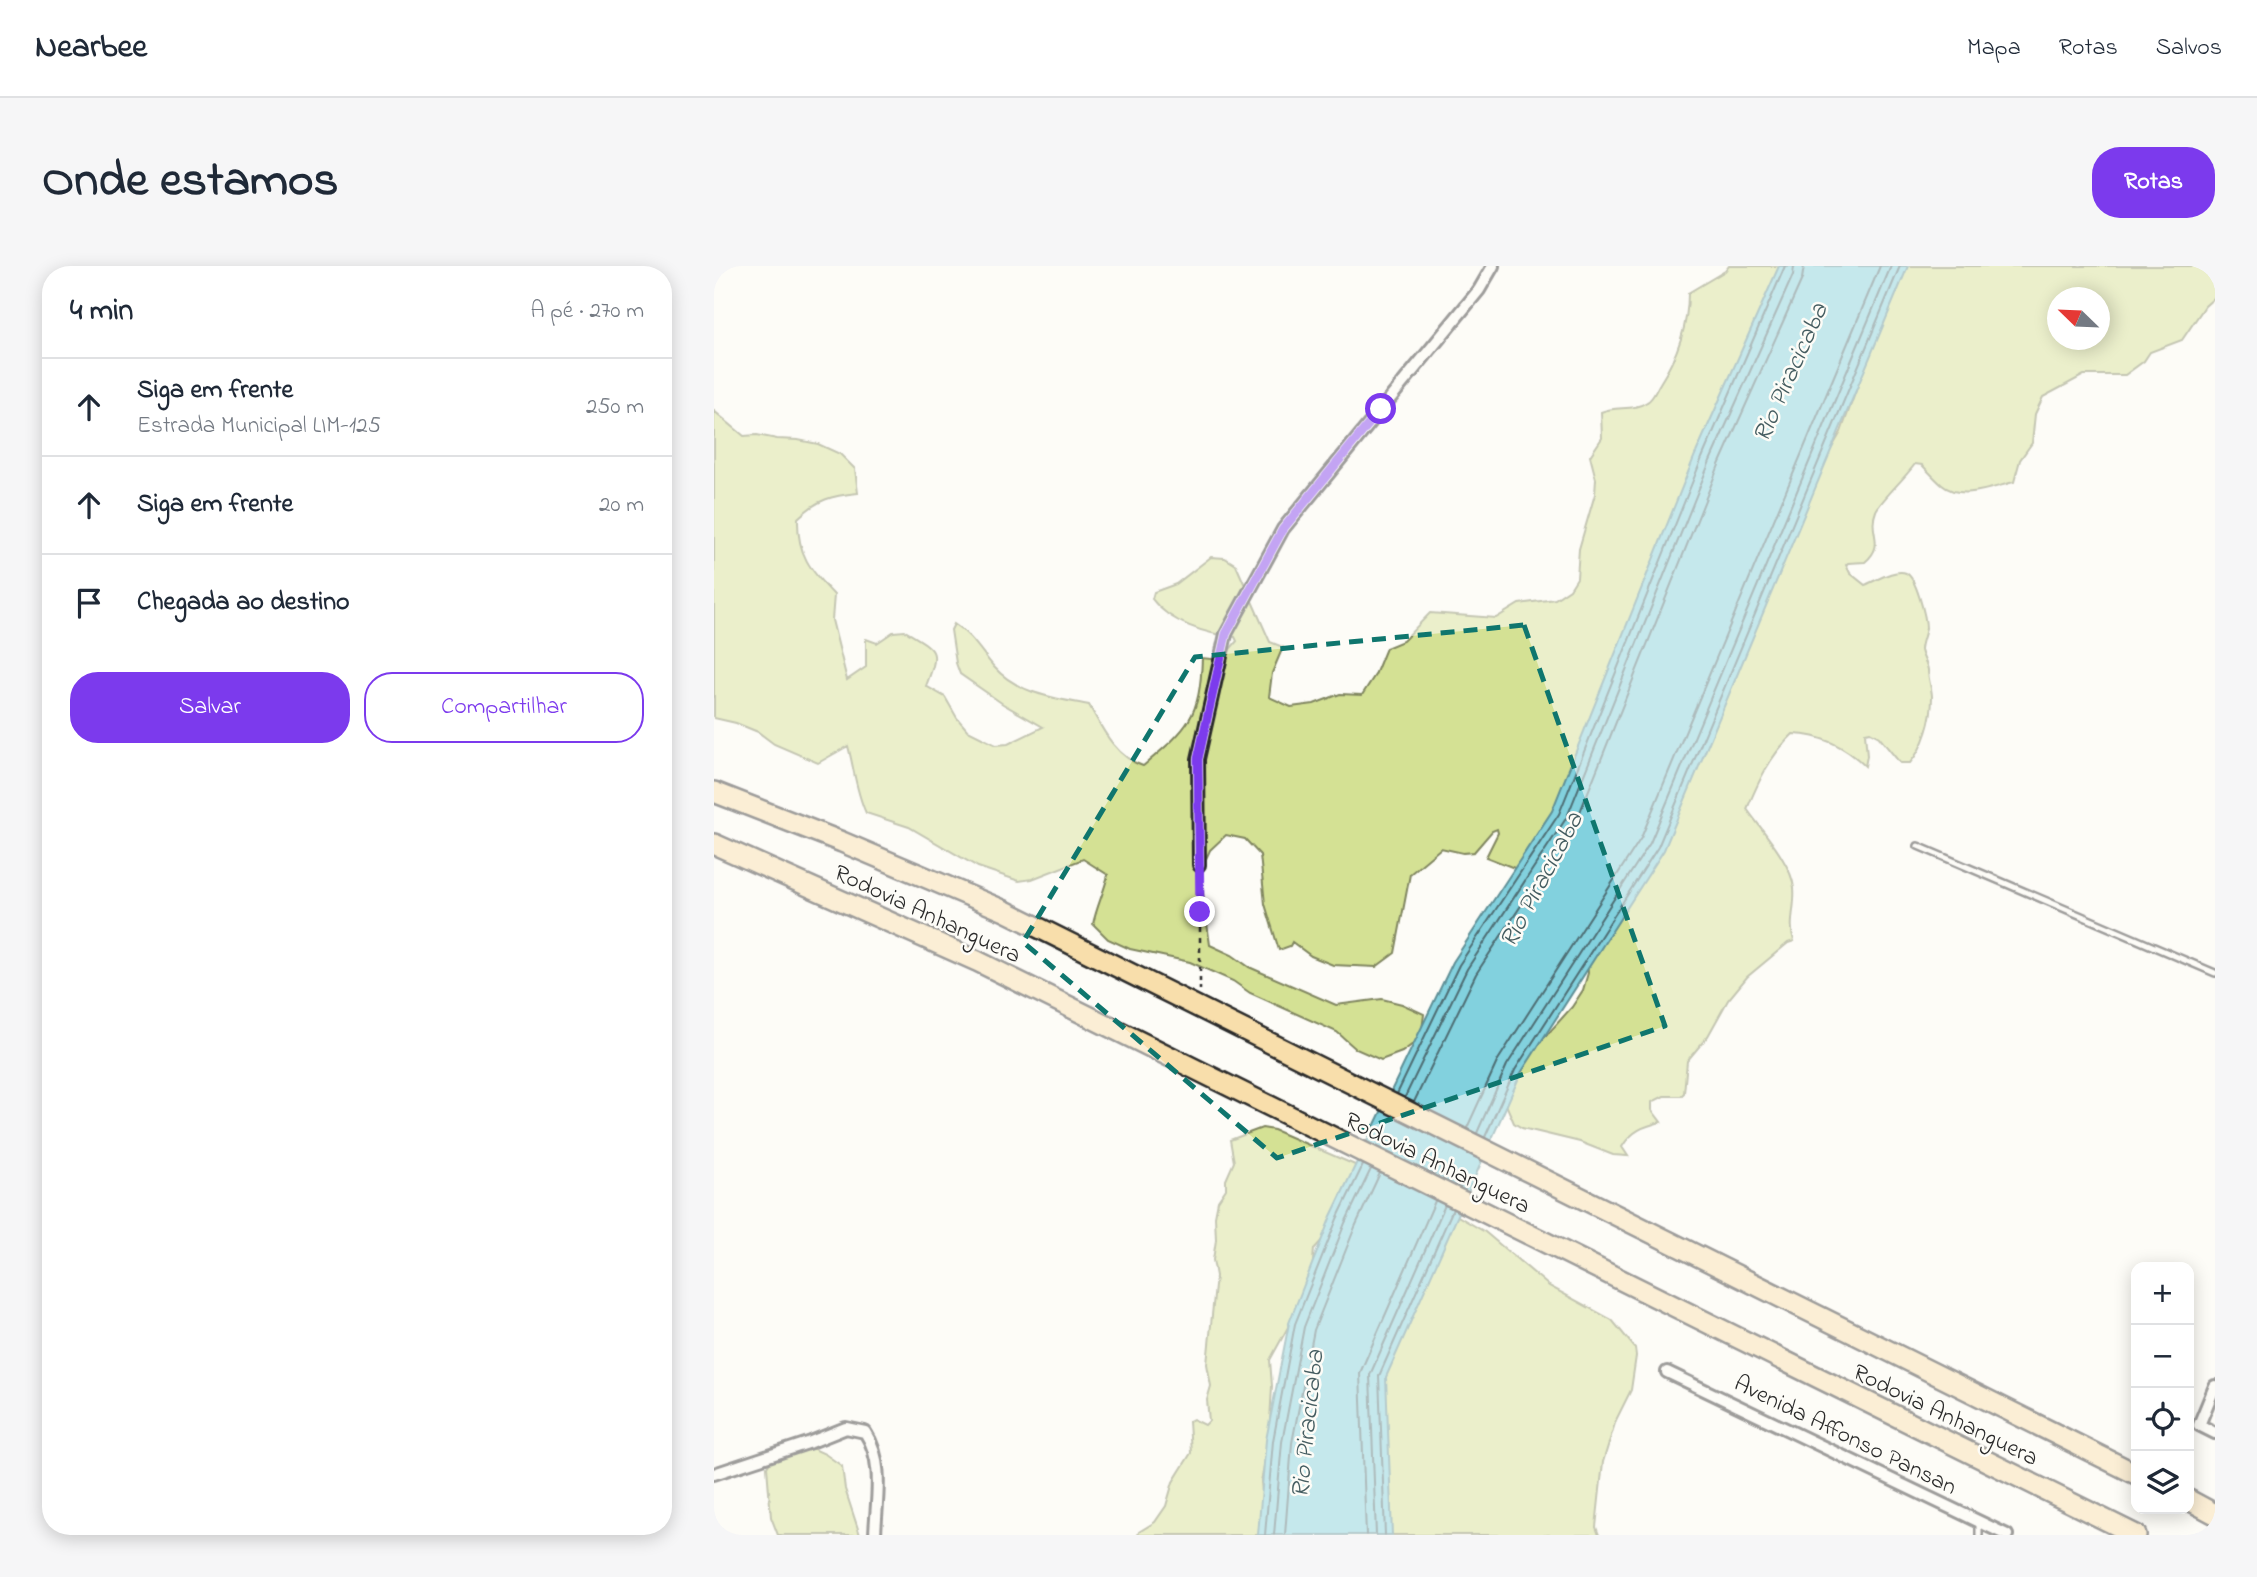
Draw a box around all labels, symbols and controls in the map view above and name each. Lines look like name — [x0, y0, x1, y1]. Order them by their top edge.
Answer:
text: Nearbee — [35, 24, 147, 72]
text: Mapa — [1967, 31, 2021, 66]
text: Rotas — [2059, 31, 2118, 66]
text: Salvos — [2156, 31, 2222, 66]
text: Onde estamos — [42, 146, 338, 218]
button: Rotas — [2092, 147, 2215, 218]
north arrow — [2047, 287, 2110, 350]
text: 4 min — [70, 290, 133, 334]
text: A pé · 270 m — [530, 295, 644, 328]
water label: Rio Piracicaba — [1744, 297, 1840, 449]
text: Siga em frente — [137, 372, 293, 410]
icon: ahead — [70, 388, 108, 426]
text: 250 m — [586, 391, 644, 424]
route start — [1365, 393, 1396, 424]
text: Estrada Municipal LIM-125 — [137, 410, 381, 443]
icon: ahead — [70, 486, 108, 524]
text: Siga em frente — [137, 486, 293, 524]
text: 20 m — [599, 489, 644, 522]
icon: arrive — [70, 584, 108, 622]
text: Chegada ao destino — [137, 584, 349, 622]
button: Salvar — [70, 672, 350, 743]
button: Compartilhar — [364, 672, 644, 743]
water label: Rio Piracicaba — [1491, 805, 1595, 955]
street label: Rodovia Anhanguera — [828, 857, 1026, 974]
route end — [1184, 896, 1215, 927]
street label: Rodovia Anhanguera — [1338, 1104, 1536, 1224]
map controls — [2131, 1262, 2194, 1514]
button: + — [2131, 1262, 2194, 1325]
button: − — [2131, 1325, 2194, 1388]
water label: Rio Piracicaba — [1282, 1347, 1336, 1500]
street label: Rodovia Anhanguera — [1846, 1356, 2044, 1476]
street label: Avenida Affonso Pansan — [1728, 1367, 1962, 1505]
button: locate — [2131, 1388, 2194, 1451]
button: layers — [2131, 1451, 2194, 1514]

